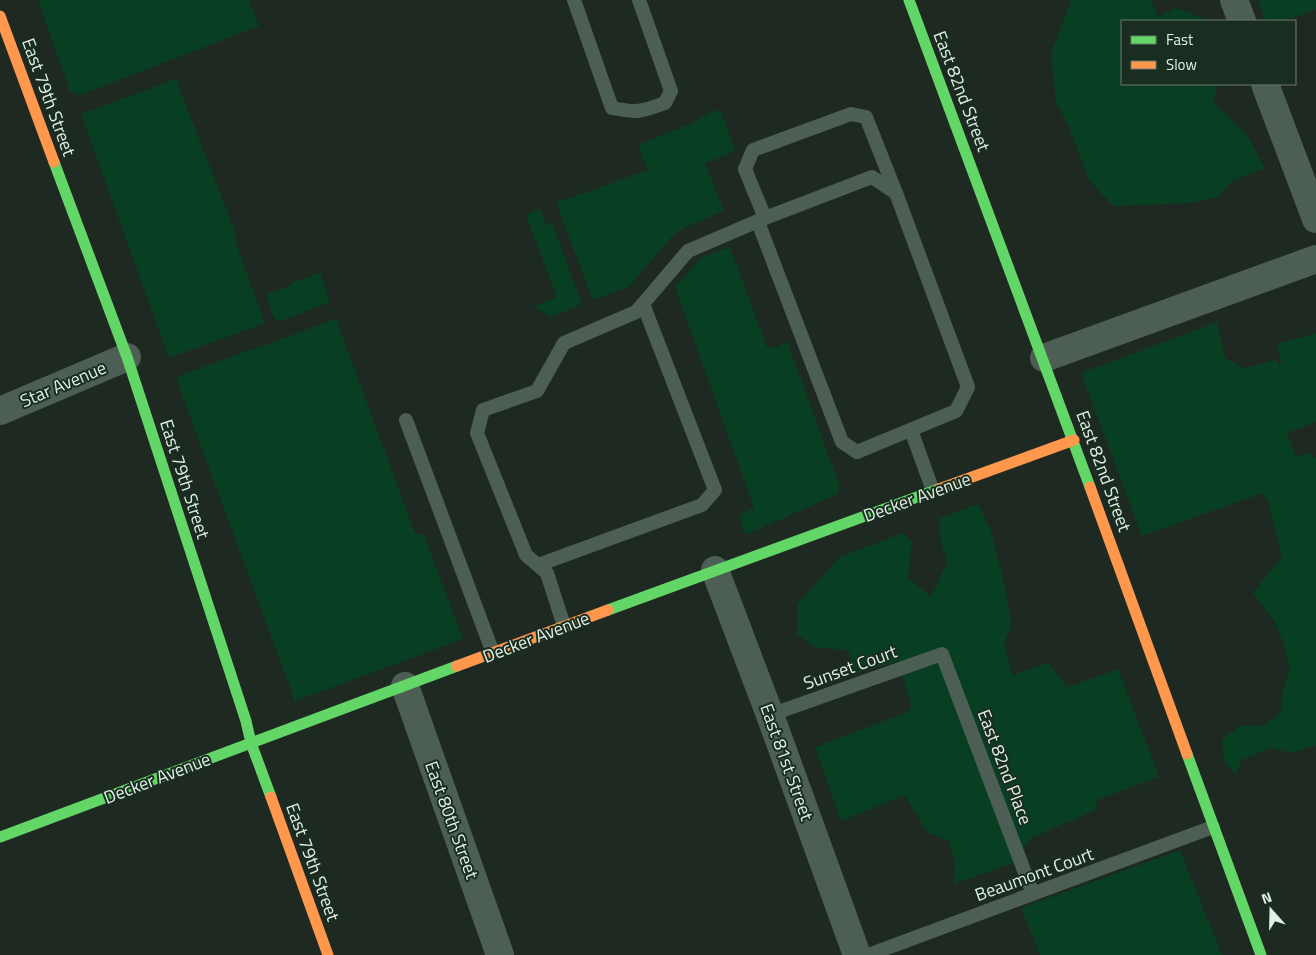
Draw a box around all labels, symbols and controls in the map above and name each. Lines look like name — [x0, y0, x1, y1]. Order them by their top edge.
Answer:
legend — [1121, 20, 1296, 85]
street label: East 82nd Street — [927, 27, 998, 156]
text: Fast — [1166, 28, 1194, 51]
street label: East 79th Street — [15, 34, 83, 161]
text: Slow — [1166, 53, 1197, 76]
street label: Star Avenue — [16, 354, 110, 414]
street label: East 82nd Street — [1070, 407, 1139, 536]
street label: East 79th Street — [153, 416, 217, 543]
street label: Decker Avenue — [860, 465, 974, 529]
street label: Decker Avenue — [479, 604, 593, 670]
street label: Sunset Court — [799, 637, 901, 696]
street label: East 81st Street — [753, 700, 821, 825]
street label: East 82nd Place — [971, 705, 1039, 829]
street label: Decker Avenue — [100, 745, 214, 811]
street label: East 80th Street — [418, 757, 486, 884]
street label: East 79th Street — [279, 799, 347, 926]
street label: Beaumont Court — [971, 840, 1098, 908]
north arrow — [1246, 885, 1296, 935]
text: N — [1258, 886, 1275, 909]

